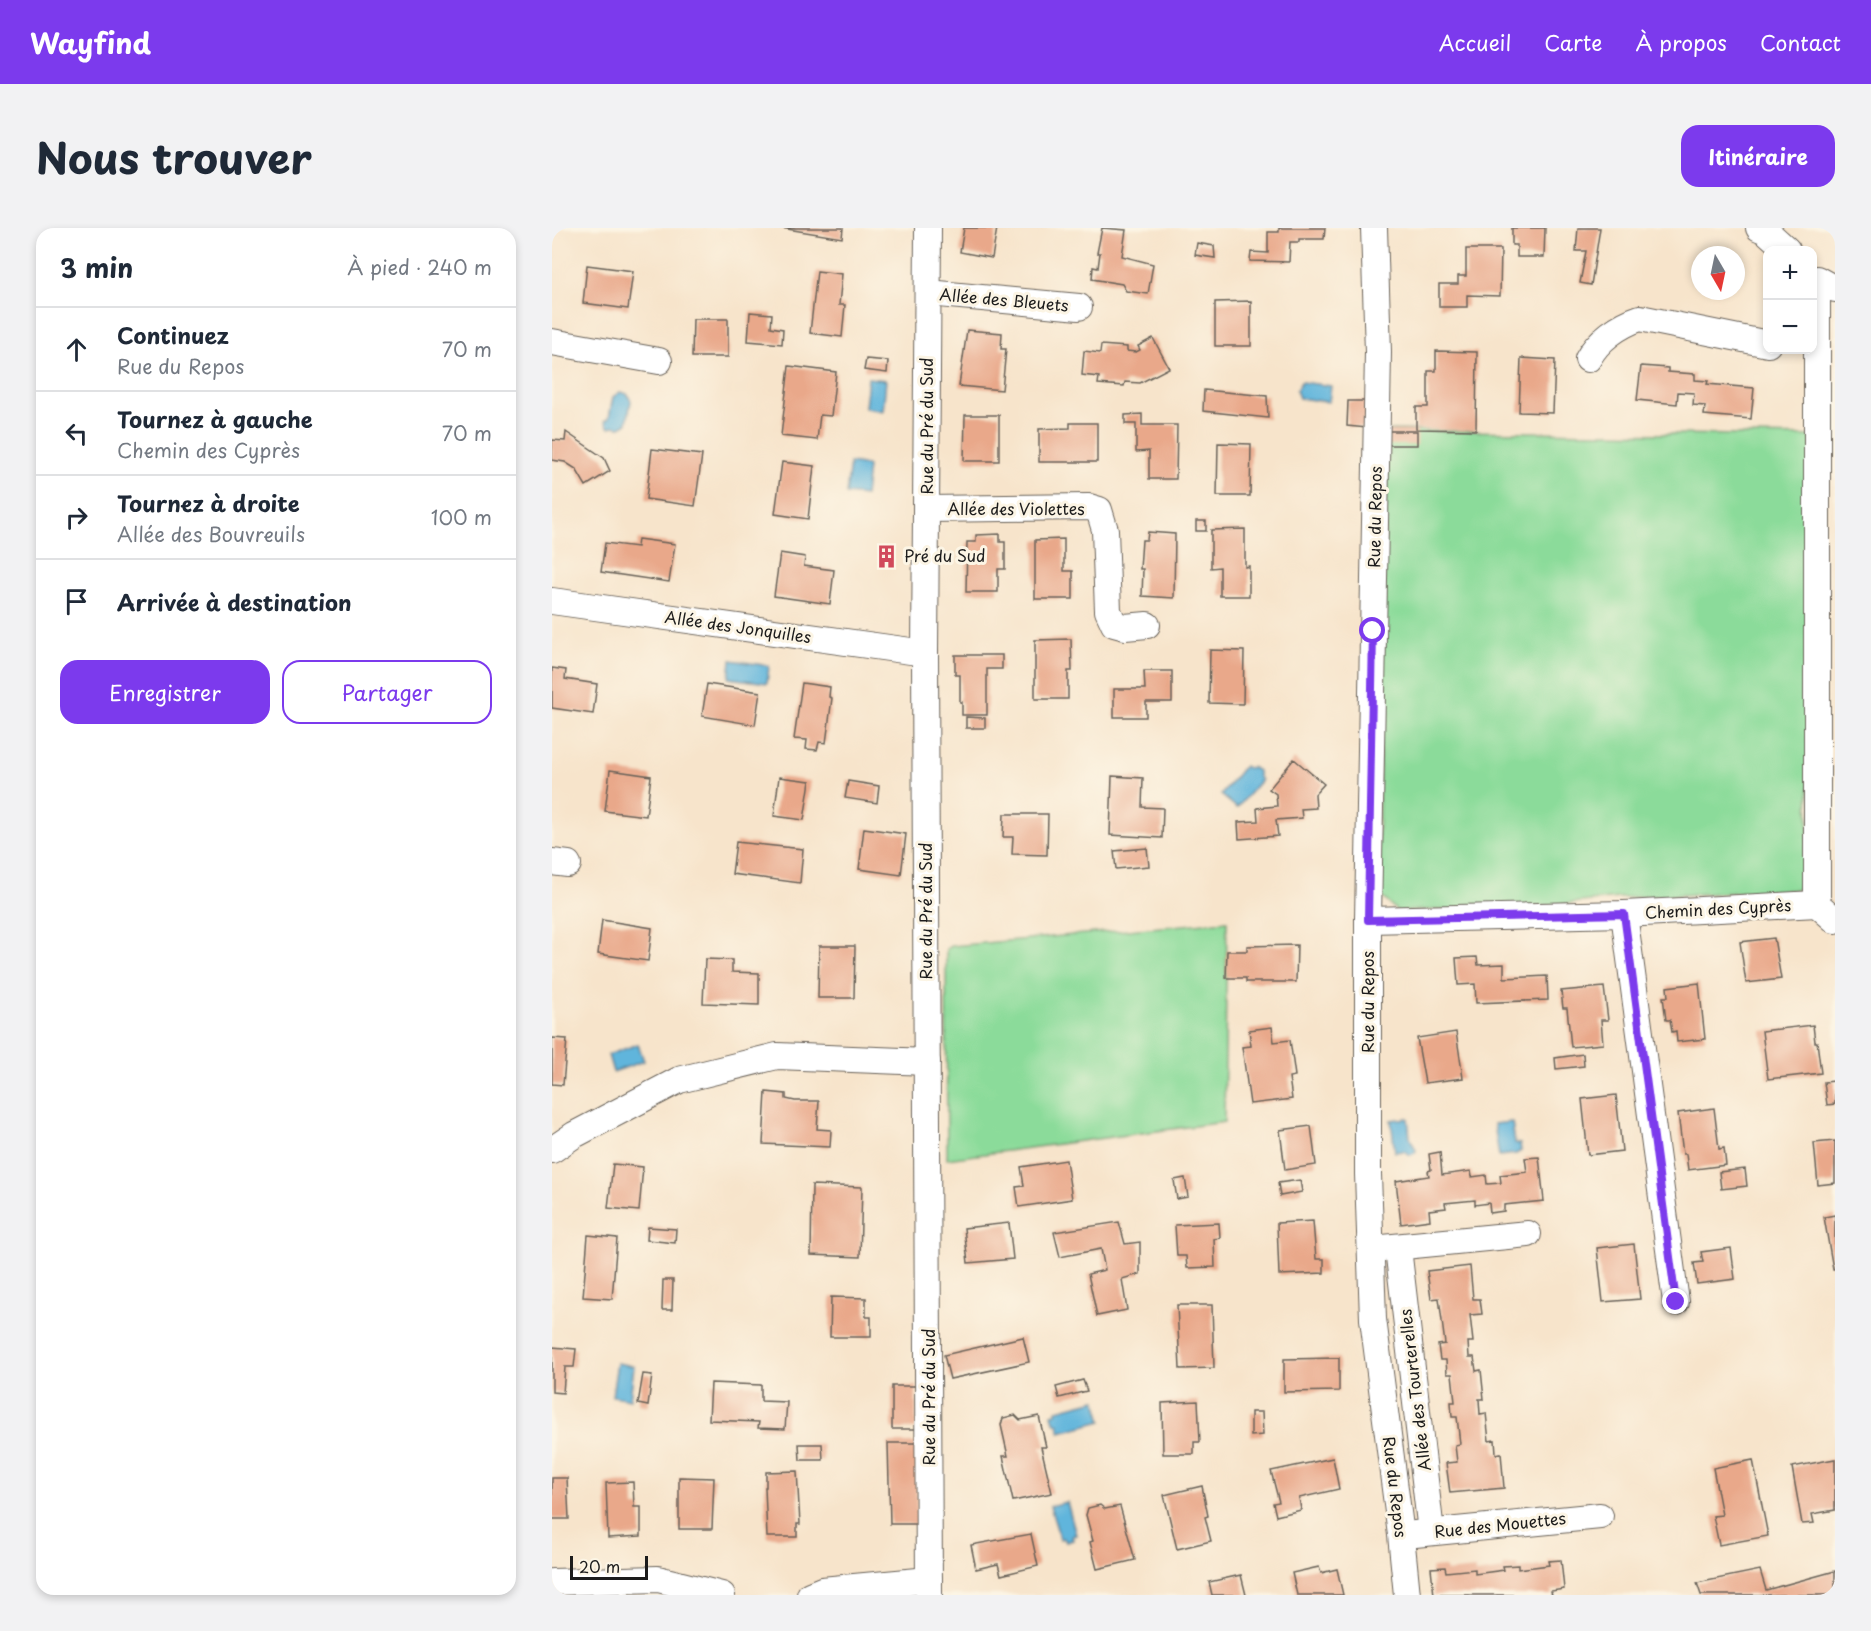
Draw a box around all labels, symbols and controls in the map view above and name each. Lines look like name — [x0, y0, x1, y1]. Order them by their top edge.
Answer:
text: Wayfind — [30, 21, 151, 64]
text: Accueil — [1439, 26, 1511, 58]
text: Carte — [1544, 26, 1602, 58]
text: À propos — [1635, 26, 1727, 58]
text: Contact — [1760, 26, 1841, 58]
text: Nous trouver — [36, 125, 312, 188]
button: Itinéraire — [1681, 125, 1835, 187]
north arrow — [1691, 246, 1745, 300]
map controls — [1763, 246, 1817, 354]
button: + — [1763, 246, 1817, 300]
text: 3 min — [60, 248, 133, 287]
text: À pied · 240 m — [347, 252, 492, 282]
street label: Allée des Bleuets — [938, 281, 1070, 317]
button: − — [1763, 300, 1817, 354]
text: Continuez — [117, 318, 229, 351]
icon: ahead — [60, 333, 93, 366]
text: 70 m — [442, 334, 492, 364]
text: Rue du Repos — [117, 351, 244, 381]
street label: Rue du Pré du Sud — [914, 357, 938, 495]
text: Tournez à gauche — [117, 402, 313, 435]
icon: left — [60, 417, 93, 450]
text: 70 m — [442, 418, 492, 448]
text: Chemin des Cyprès — [117, 435, 300, 465]
street label: Rue du Repos — [1361, 466, 1387, 568]
text: Tournez à droite — [117, 486, 300, 519]
street label: Allée des Violettes — [947, 496, 1085, 520]
icon: right — [60, 501, 93, 534]
text: 100 m — [431, 502, 492, 532]
text: Allée des Bouvreuils — [117, 519, 305, 549]
building icon: Pré du Sud — [873, 543, 899, 569]
place label: Pré du Sud — [904, 543, 985, 567]
icon: arrive — [60, 585, 93, 618]
text: Arrivée à destination — [117, 585, 351, 618]
street label: Allée des Jonquilles — [663, 604, 813, 648]
route start — [1359, 617, 1385, 643]
button: Enregistrer — [60, 660, 270, 724]
button: Partager — [282, 660, 492, 724]
street label: Rue du Pré du Sud — [913, 842, 937, 980]
street label: Chemin des Cyprès — [1644, 892, 1792, 924]
street label: Rue du Repos — [1355, 951, 1379, 1053]
route end — [1662, 1288, 1688, 1314]
street label: Allée des Tourterelles — [1392, 1308, 1436, 1473]
street label: Rue du Pré du Sud — [916, 1328, 940, 1466]
street label: Rue du Repos — [1378, 1435, 1414, 1539]
street label: Rue des Mouettes — [1433, 1505, 1567, 1543]
scale bar — [570, 1553, 648, 1580]
text: 20 m — [579, 1554, 620, 1578]

